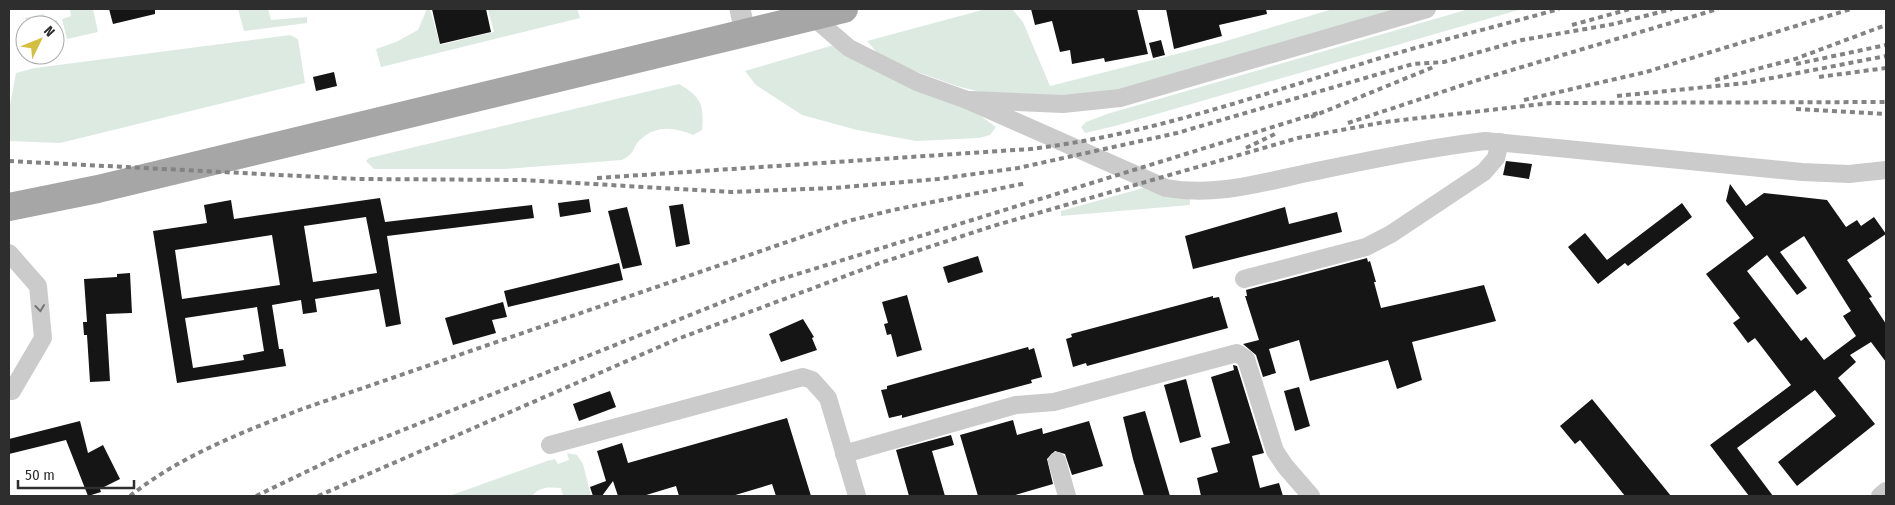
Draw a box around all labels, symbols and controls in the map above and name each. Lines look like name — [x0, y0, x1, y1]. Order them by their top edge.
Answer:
north arrow — [15, 15, 65, 65]
text: N — [40, 23, 58, 40]
one-way arrow — [35, 304, 46, 312]
scale bar — [18, 458, 134, 490]
text: 50 m — [25, 466, 55, 484]

